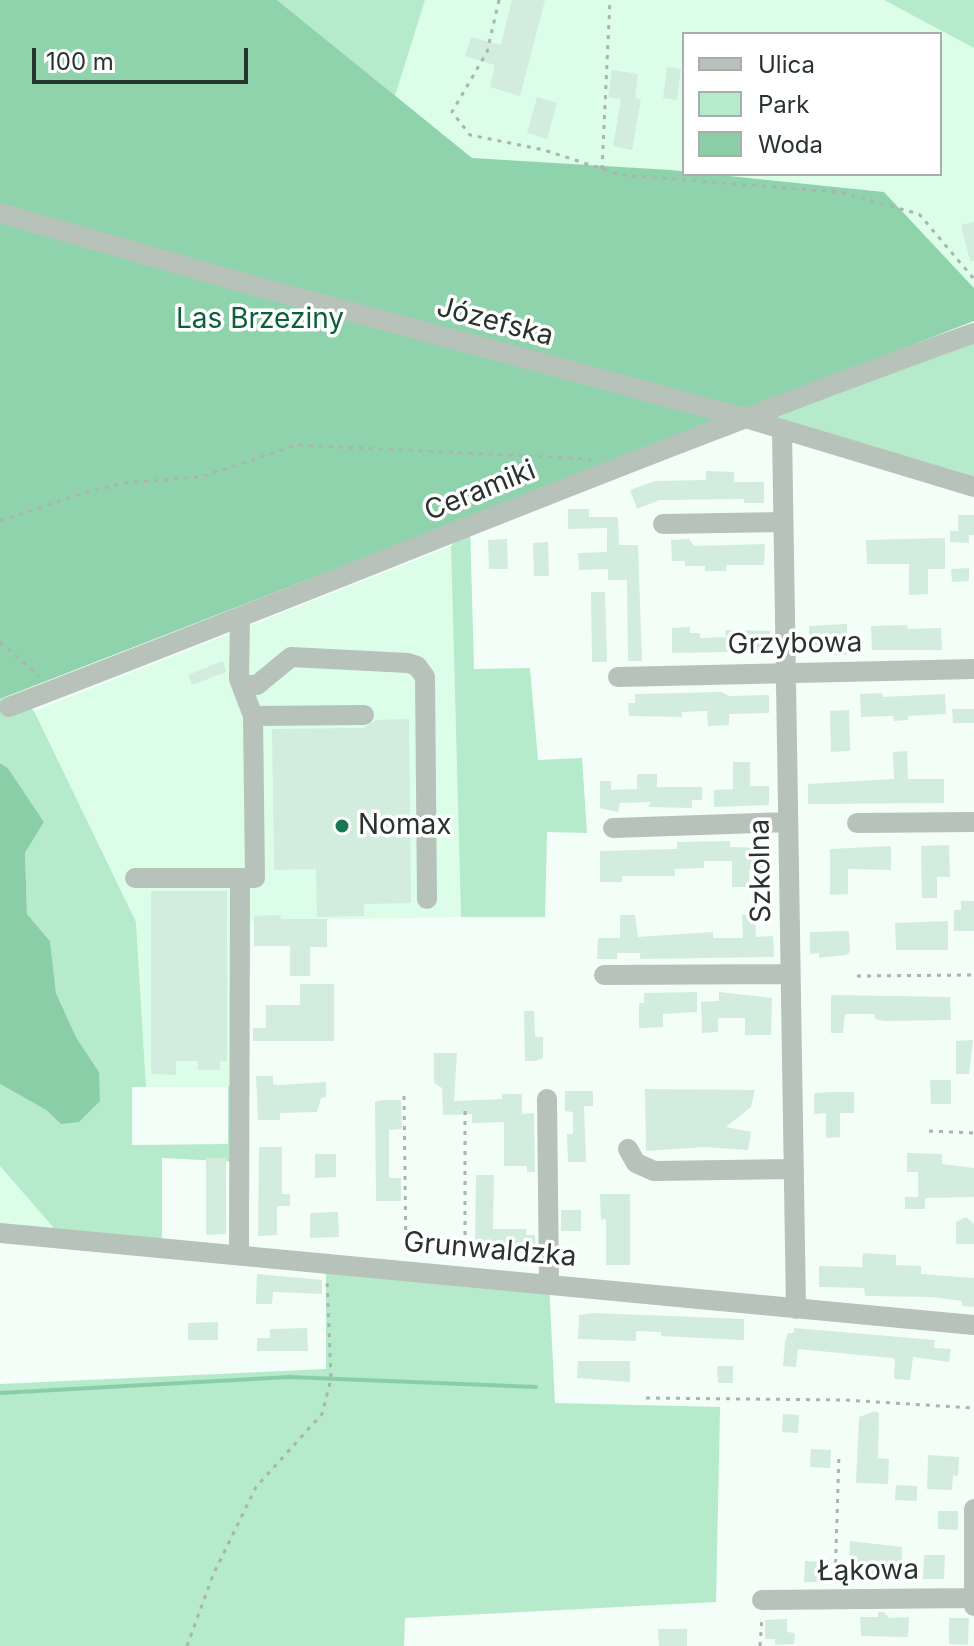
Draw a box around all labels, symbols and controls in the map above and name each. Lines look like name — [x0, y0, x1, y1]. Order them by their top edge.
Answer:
scale bar — [36, 32, 252, 82]
legend — [682, 32, 942, 176]
text: 100 m — [46, 47, 114, 76]
text: Ulica — [758, 50, 815, 79]
text: Park — [758, 90, 809, 119]
text: Woda — [758, 130, 823, 159]
street label: Józefska — [433, 290, 557, 354]
park label: Las Brzeziny — [176, 303, 344, 337]
street label: Ceramiki — [420, 454, 540, 528]
street label: Grzybowa — [727, 626, 863, 662]
place label: Nomax — [358, 809, 451, 843]
marker: Nomax — [333, 817, 351, 835]
street label: Szkolna — [743, 819, 779, 923]
street label: Grunwaldzka — [402, 1226, 578, 1274]
street label: Łąkowa — [817, 1553, 919, 1589]

